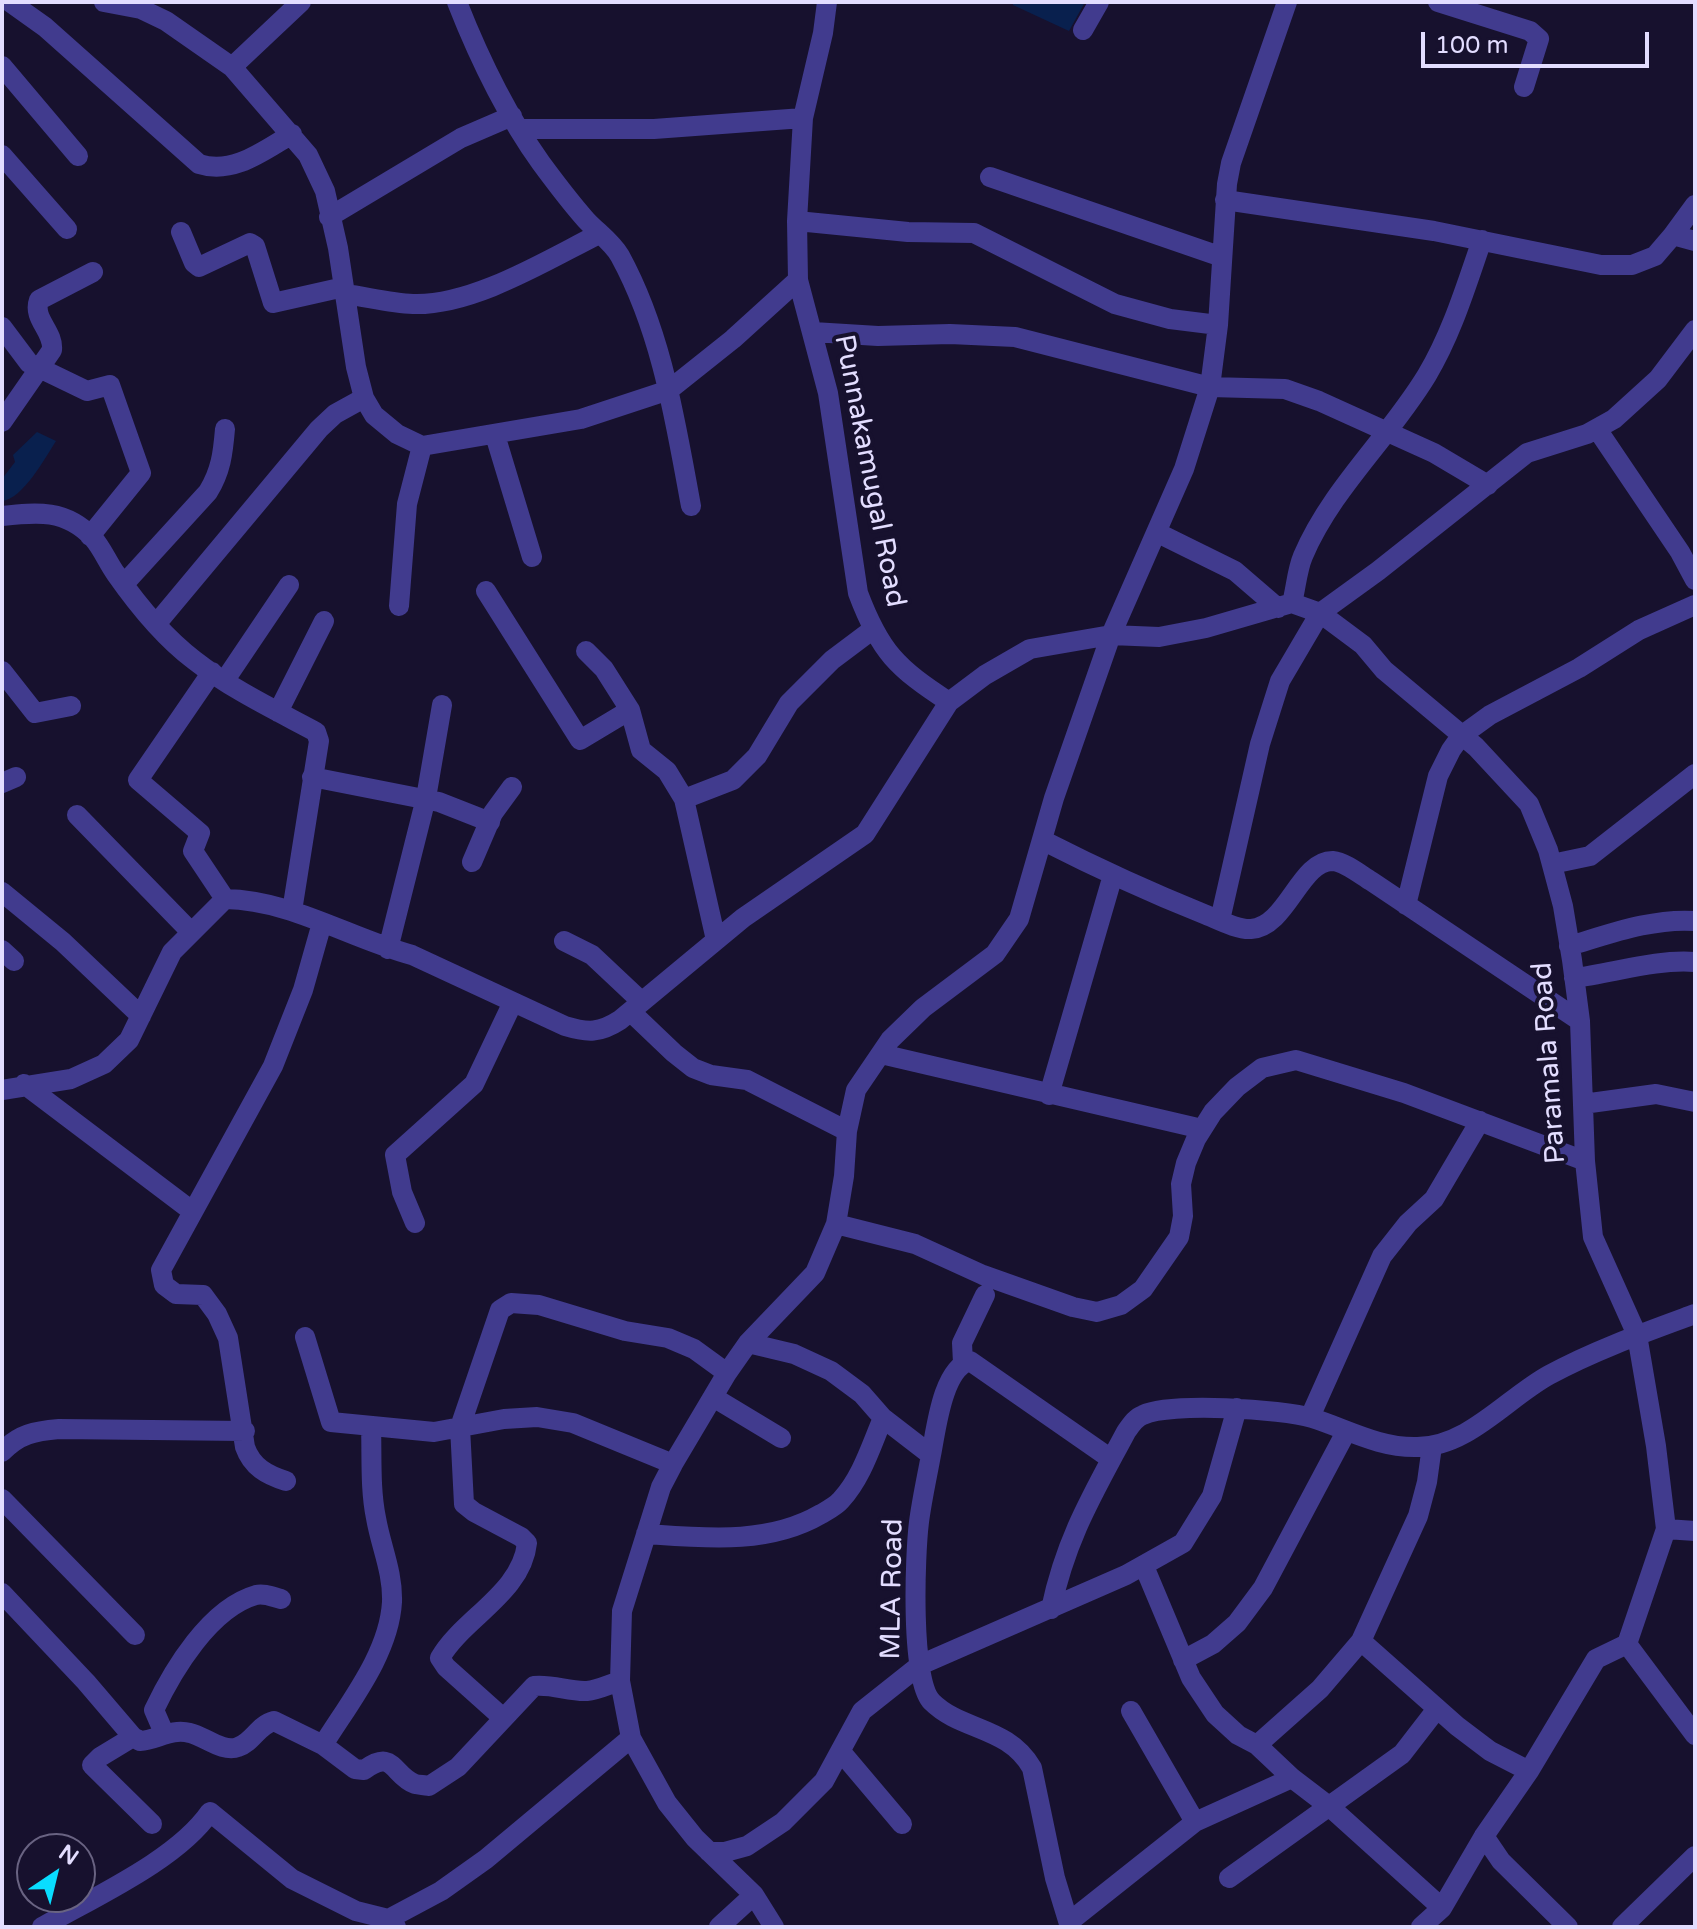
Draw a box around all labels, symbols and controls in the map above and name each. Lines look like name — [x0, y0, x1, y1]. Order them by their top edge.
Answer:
scale bar — [1425, 16, 1653, 66]
text: 100 m — [1435, 31, 1509, 60]
street label: Punnakamugal Road — [826, 332, 912, 610]
street label: Paramala Road — [1526, 961, 1574, 1165]
street label: MLA Road — [875, 1518, 911, 1660]
north arrow — [16, 1833, 96, 1913]
text: N — [54, 1839, 83, 1871]

